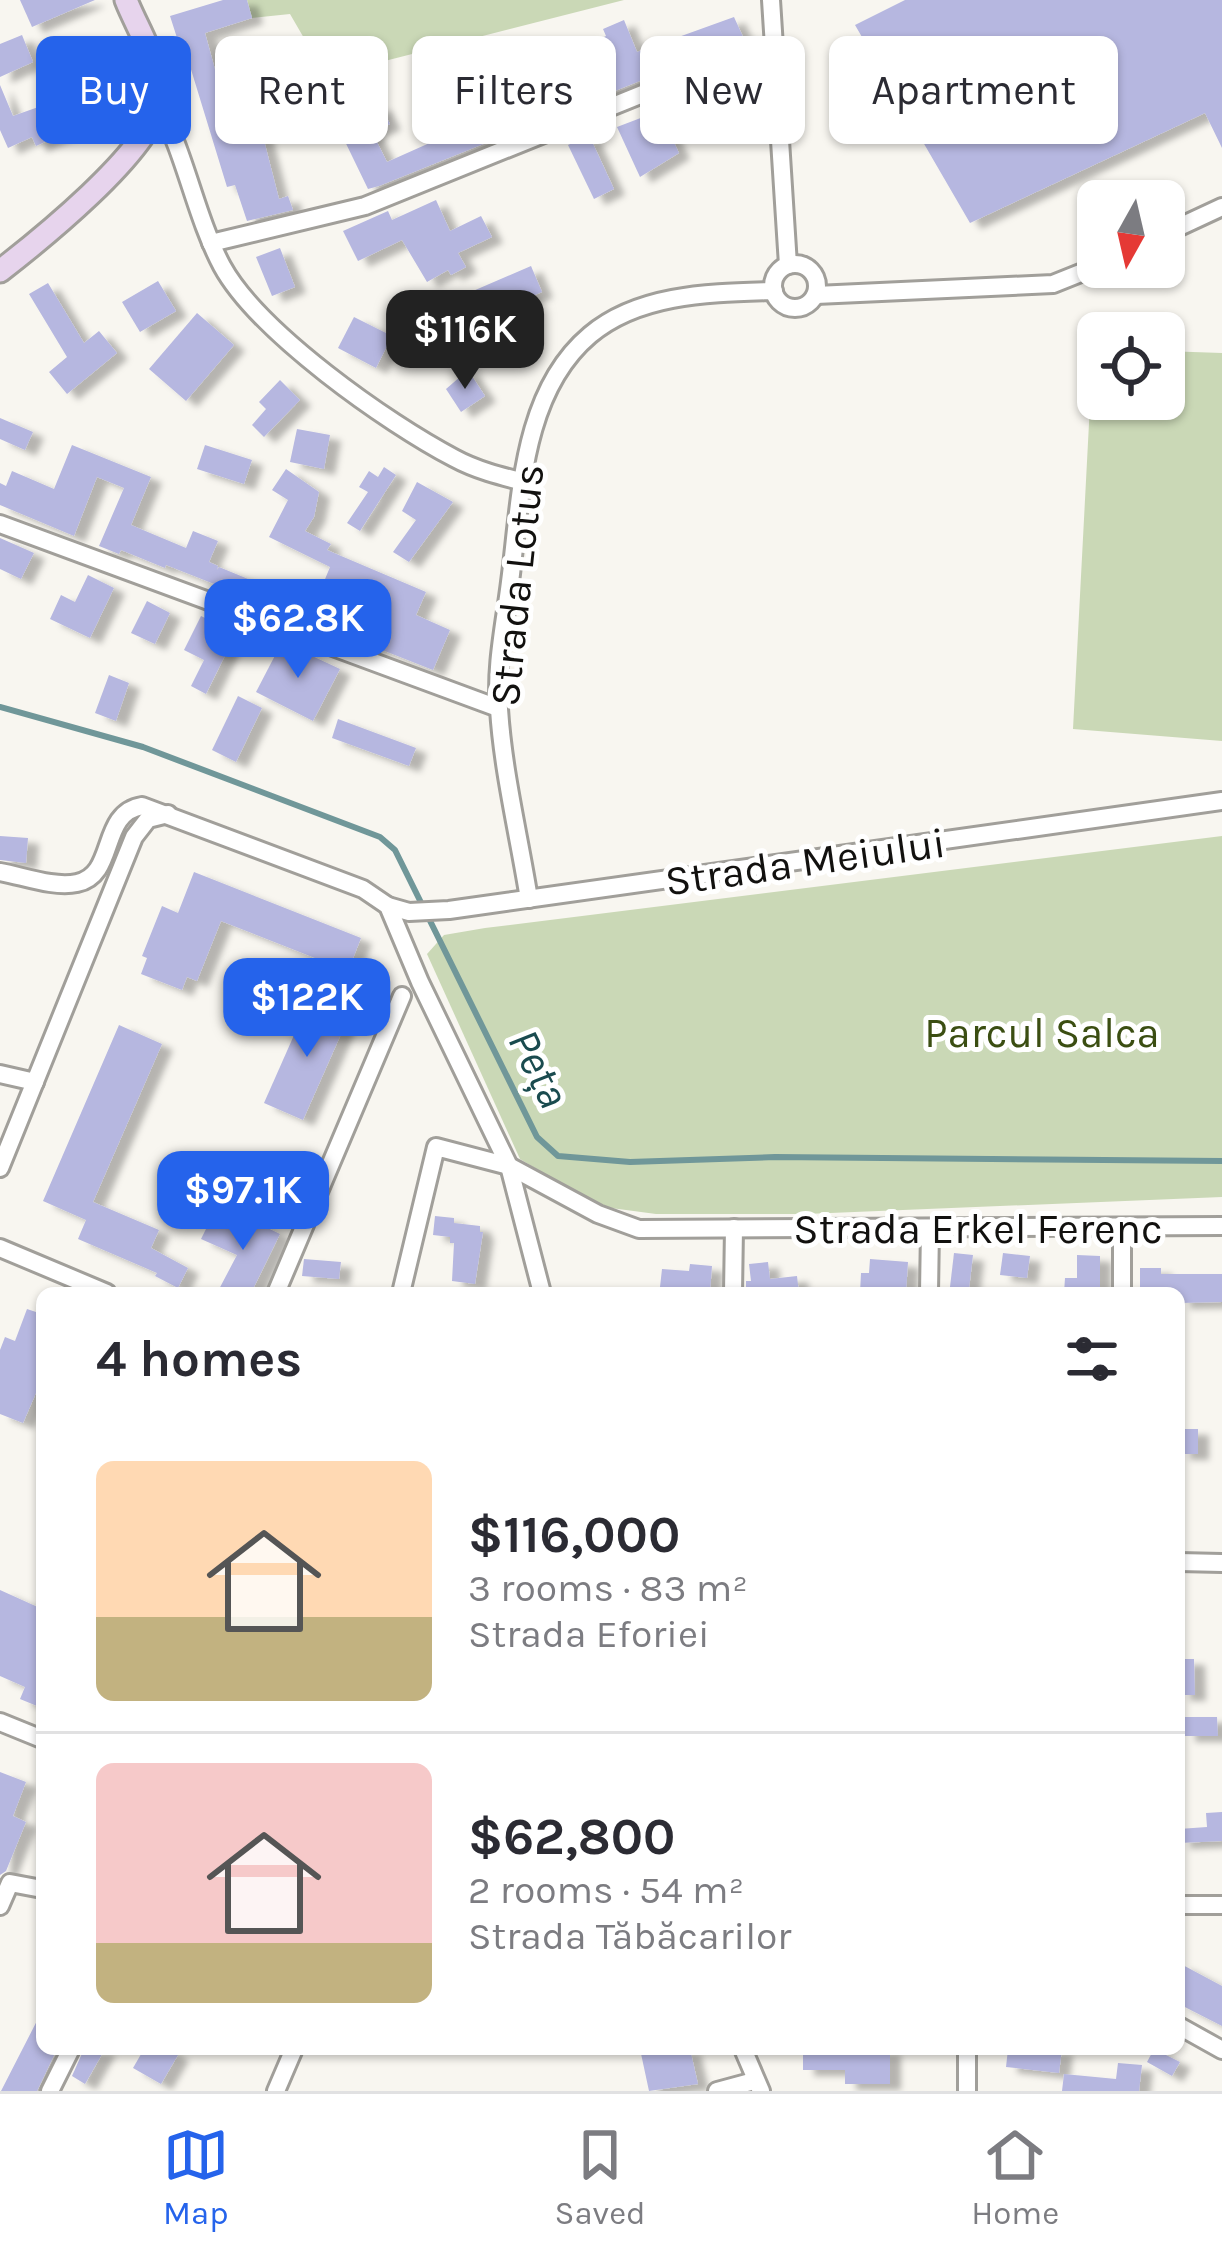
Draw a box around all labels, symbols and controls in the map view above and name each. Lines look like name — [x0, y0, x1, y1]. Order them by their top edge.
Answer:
chip: Buy — [36, 36, 191, 144]
chip: Rent — [215, 36, 388, 144]
chip: Filters — [412, 36, 616, 144]
chip: New — [640, 36, 805, 144]
chip: Apartment — [829, 36, 1118, 144]
north arrow — [1077, 180, 1185, 288]
map controls — [1077, 180, 1185, 420]
pin: $116K — [381, 290, 549, 392]
text: $116K — [413, 306, 517, 352]
button: locate — [1077, 312, 1185, 420]
street label: Strada Lotus — [479, 461, 555, 709]
pin: $62.8K — [200, 579, 396, 681]
text: $62.8K — [231, 595, 365, 641]
street label: Strada Meiului — [662, 818, 948, 906]
pin: $122K — [223, 958, 391, 1060]
text: $122K — [250, 974, 364, 1020]
park label: Parcul Salca — [924, 1008, 1160, 1058]
water label: Peța — [498, 1020, 581, 1116]
pin: $97.1K — [145, 1151, 341, 1253]
text: $97.1K — [184, 1167, 302, 1213]
street label: Strada Erkel Ferenc — [793, 1204, 1163, 1254]
icon: filters — [1059, 1326, 1125, 1392]
text: 4 homes — [96, 1329, 302, 1389]
text: $116,000 — [468, 1505, 680, 1565]
icon: home — [192, 1509, 336, 1653]
text: 3 rooms · 83 m² — [468, 1565, 748, 1611]
text: Strada Eforiei — [468, 1611, 710, 1657]
text: $62,800 — [468, 1807, 675, 1867]
icon: home — [192, 1811, 336, 1955]
text: 2 rooms · 54 m² — [468, 1867, 744, 1913]
text: Strada Tăbăcarilor — [468, 1913, 791, 1959]
tab: Map — [163, 2122, 229, 2232]
tab: Saved — [554, 2122, 646, 2232]
tab: Home — [971, 2122, 1059, 2232]

